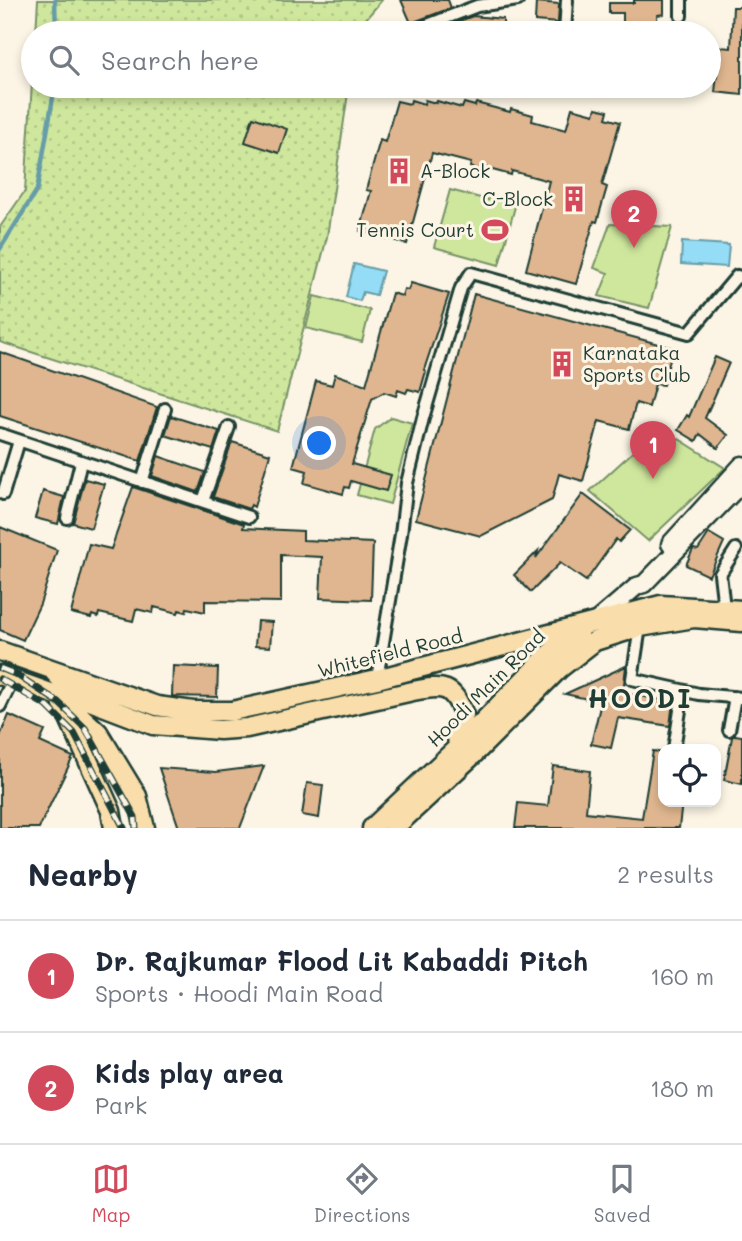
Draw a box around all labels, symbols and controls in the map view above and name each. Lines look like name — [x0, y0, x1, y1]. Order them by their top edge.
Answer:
search box — [21, 21, 721, 98]
icon: search — [45, 41, 83, 79]
text: Search here — [101, 43, 259, 77]
building icon: A-Block — [384, 156, 414, 186]
place label: A-Block — [420, 158, 490, 183]
building icon: C-Block — [559, 184, 589, 214]
place label: C-Block — [482, 186, 553, 211]
pin: 2 — [611, 190, 657, 248]
sports icon: Tennis Court — [480, 215, 510, 245]
place label: Tennis Court — [356, 217, 474, 242]
place label: Karnataka Sports Club — [583, 340, 691, 387]
building icon: Karnataka Sports Club — [547, 349, 577, 379]
pin: 1 — [630, 421, 676, 479]
your location — [302, 426, 336, 460]
street label: Whitefield Road — [315, 622, 465, 683]
street label: Hoodi Main Road — [421, 623, 550, 752]
district label: HOODI — [587, 681, 693, 715]
map controls — [658, 744, 721, 807]
button: locate — [658, 744, 721, 807]
text: Nearby — [28, 854, 138, 894]
text: 2 results — [617, 859, 714, 889]
text: Dr. Rajkumar Flood Lit Kabaddi Pitch — [95, 944, 588, 978]
text: 1 — [46, 961, 56, 991]
text: 160 m — [650, 961, 714, 991]
text: Sports · Hoodi Main Road — [95, 978, 383, 1008]
text: Kids play area — [95, 1056, 284, 1090]
text: 2 — [45, 1073, 57, 1103]
text: 180 m — [650, 1073, 714, 1103]
text: Park — [95, 1090, 147, 1120]
tab: Map — [92, 1160, 130, 1227]
tab: Directions — [314, 1160, 410, 1227]
tab: Saved — [594, 1160, 650, 1227]

